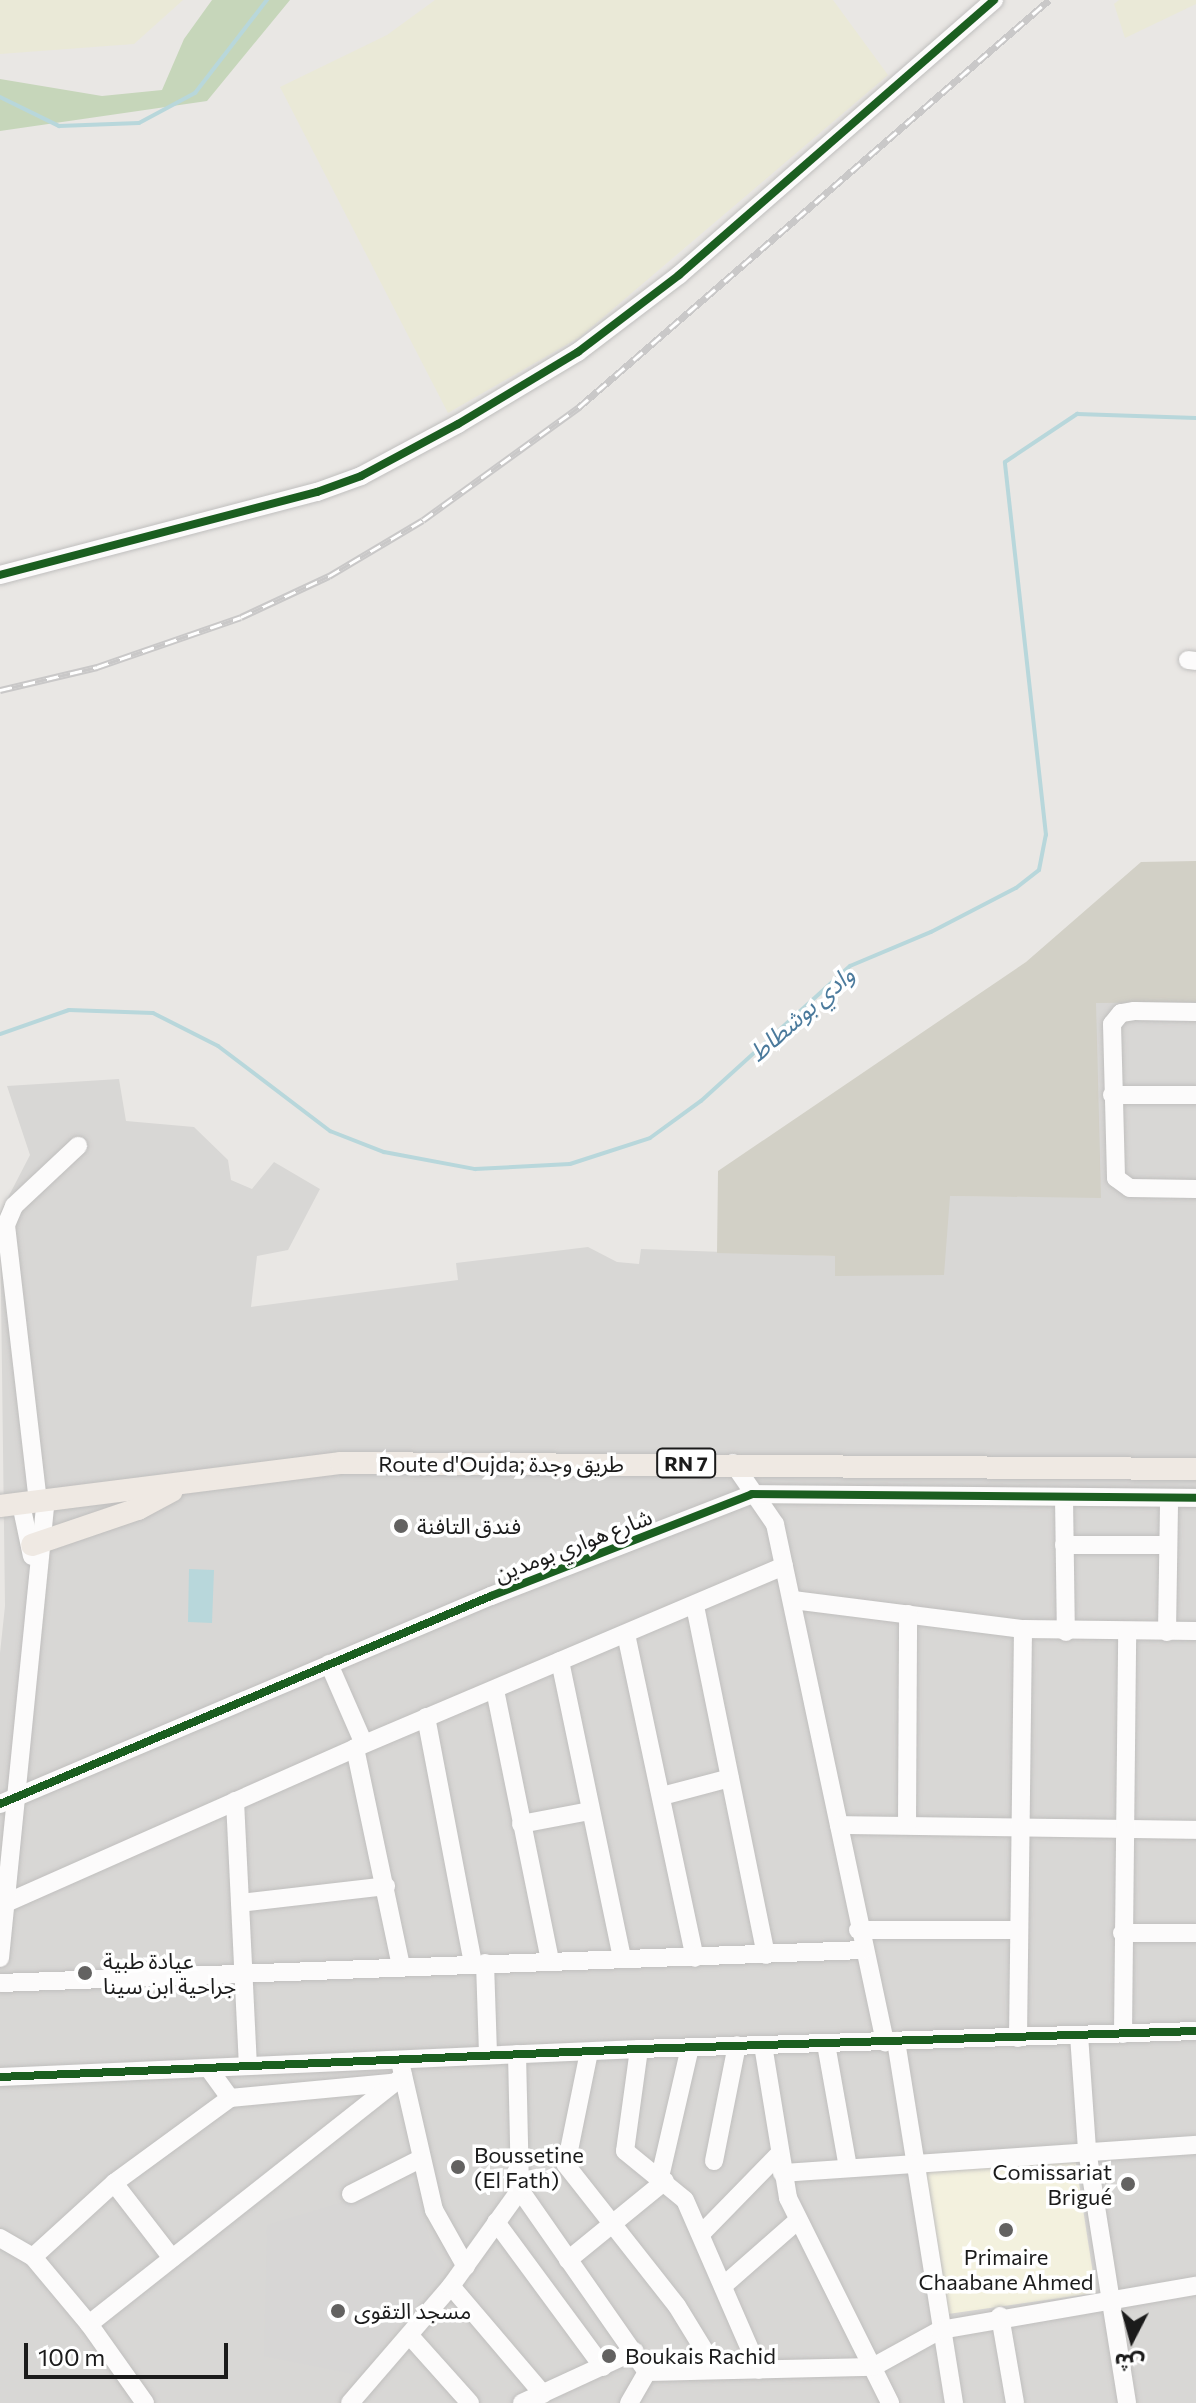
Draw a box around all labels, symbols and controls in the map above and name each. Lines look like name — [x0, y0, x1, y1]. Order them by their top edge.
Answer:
water label: وادي بوشطاط — [742, 959, 860, 1067]
road number: RN 7 — [656, 1447, 716, 1479]
street label: Route d'Oujda; طريق وجدة — [378, 1451, 624, 1477]
street label: شارع هواري بومدين — [491, 1503, 655, 1587]
place label: فندق التافنة — [417, 1513, 521, 1539]
marker: فندق التافنة — [392, 1517, 410, 1535]
place label: عيادة طبية جراحية ابن سينا — [103, 1947, 236, 1998]
marker: عيادة طبية جراحية ابن سينا — [74, 1962, 96, 1984]
place label: Boussetine (El Fath) — [474, 2141, 584, 2192]
marker: Boussetine (El Fath) — [449, 2158, 467, 2176]
place label: Comissariat Brigué — [992, 2158, 1112, 2210]
marker: Comissariat Brigué — [1119, 2175, 1137, 2193]
marker: Primaire Chaabane Ahmed — [997, 2221, 1015, 2239]
place label: Primaire Chaabane Ahmed — [919, 2243, 1093, 2294]
place label: مسجد التقوى — [354, 2298, 471, 2324]
north arrow — [1092, 2299, 1172, 2379]
marker: مسجد التقوى — [329, 2302, 347, 2320]
scale bar — [28, 2327, 232, 2377]
text: 100 m — [38, 2342, 105, 2371]
place label: Boukais Rachid — [625, 2343, 776, 2369]
marker: Boukais Rachid — [600, 2347, 618, 2365]
text: ش — [1113, 2348, 1146, 2378]

